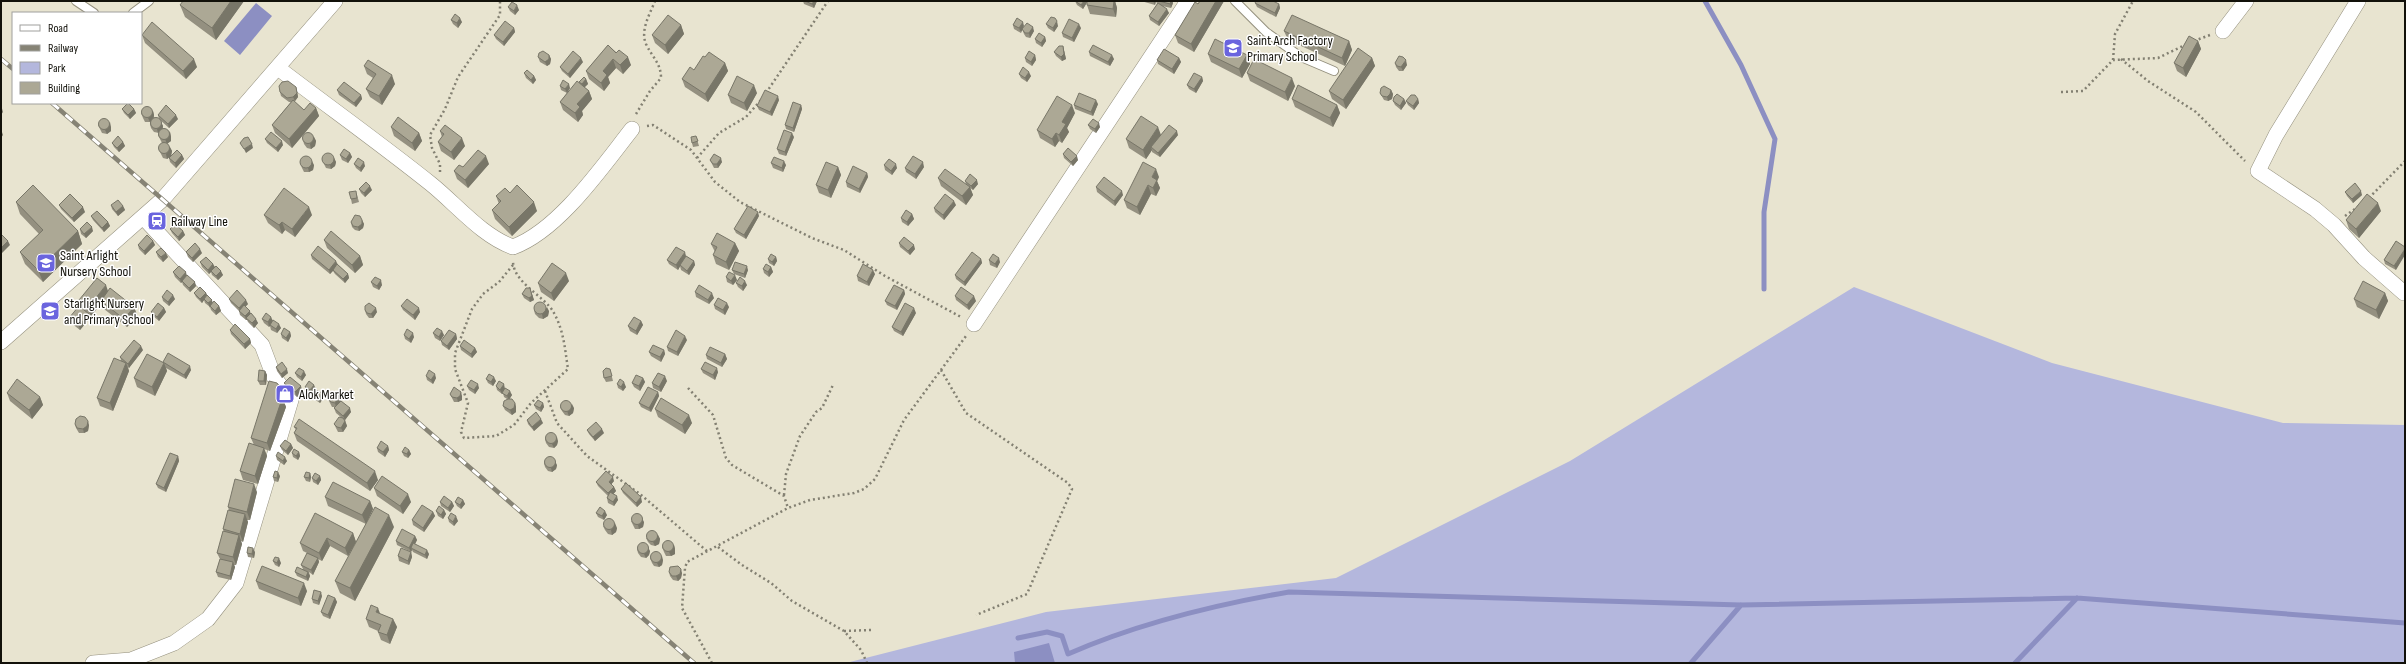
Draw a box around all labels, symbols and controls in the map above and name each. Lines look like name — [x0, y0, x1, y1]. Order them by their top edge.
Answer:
legend — [12, 12, 142, 104]
text: Road — [48, 21, 68, 36]
place label: Saint Arch Factory Primary School — [1247, 32, 1333, 65]
school or university icon: Saint Arch Factory Primary School — [1222, 37, 1244, 59]
text: Railway — [48, 41, 79, 56]
text: Park — [48, 61, 66, 76]
text: Building — [48, 81, 80, 96]
station icon: Railway Line — [146, 210, 168, 232]
place label: Railway Line — [171, 213, 228, 230]
place label: Saint Arlight Nursery School — [60, 247, 131, 280]
school or university icon: Saint Arlight Nursery School — [35, 252, 57, 274]
place label: Starlight Nursery and Primary School — [64, 295, 154, 328]
school or university icon: Starlight Nursery and Primary School — [39, 300, 61, 322]
shop icon: Alok Market — [274, 383, 296, 405]
place label: Alok Market — [298, 386, 354, 403]

